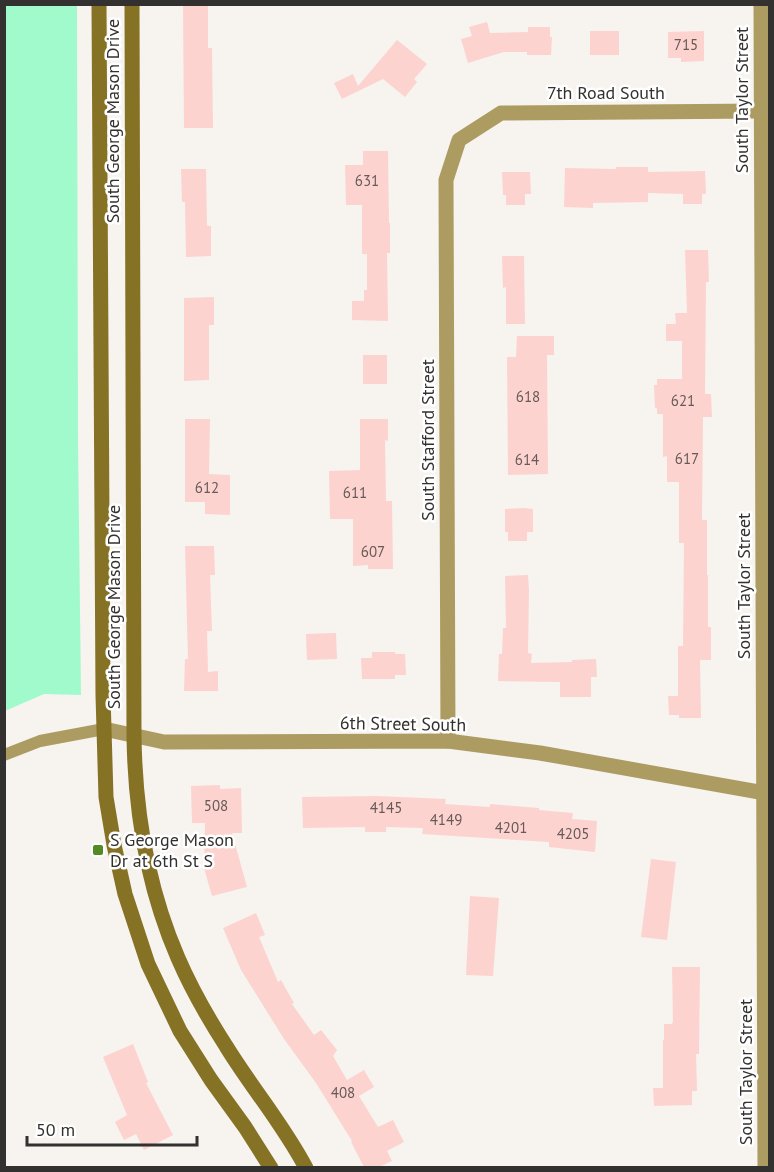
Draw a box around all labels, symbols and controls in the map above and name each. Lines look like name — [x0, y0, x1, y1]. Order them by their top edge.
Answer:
street label: South George Mason Drive — [101, 19, 124, 223]
street label: South Taylor Street — [730, 27, 753, 173]
house number: 715 — [674, 35, 698, 54]
street label: 7th Road South — [547, 81, 665, 104]
house number: 631 — [355, 171, 379, 190]
street label: South Stafford Street — [416, 359, 439, 521]
house number: 618 — [516, 387, 540, 406]
house number: 621 — [671, 391, 695, 410]
house number: 617 — [675, 449, 699, 468]
house number: 614 — [515, 450, 539, 469]
house number: 612 — [195, 478, 219, 497]
house number: 611 — [343, 483, 367, 502]
street label: South George Mason Drive — [102, 505, 125, 709]
street label: South Taylor Street — [732, 513, 755, 659]
house number: 607 — [361, 542, 385, 561]
street label: 6th Street South — [340, 711, 466, 736]
house number: 508 — [204, 796, 228, 815]
house number: 4145 — [370, 798, 402, 817]
house number: 4149 — [430, 810, 462, 829]
house number: 4201 — [495, 818, 527, 837]
house number: 4205 — [557, 824, 589, 843]
place label: S George Mason Dr at 6th St S — [110, 828, 234, 872]
marker: S George Mason Dr at 6th St S — [91, 843, 105, 857]
street label: South Taylor Street — [734, 999, 757, 1145]
house number: 408 — [331, 1083, 355, 1102]
scale bar — [27, 1109, 196, 1147]
text: 50 m — [36, 1118, 75, 1141]

